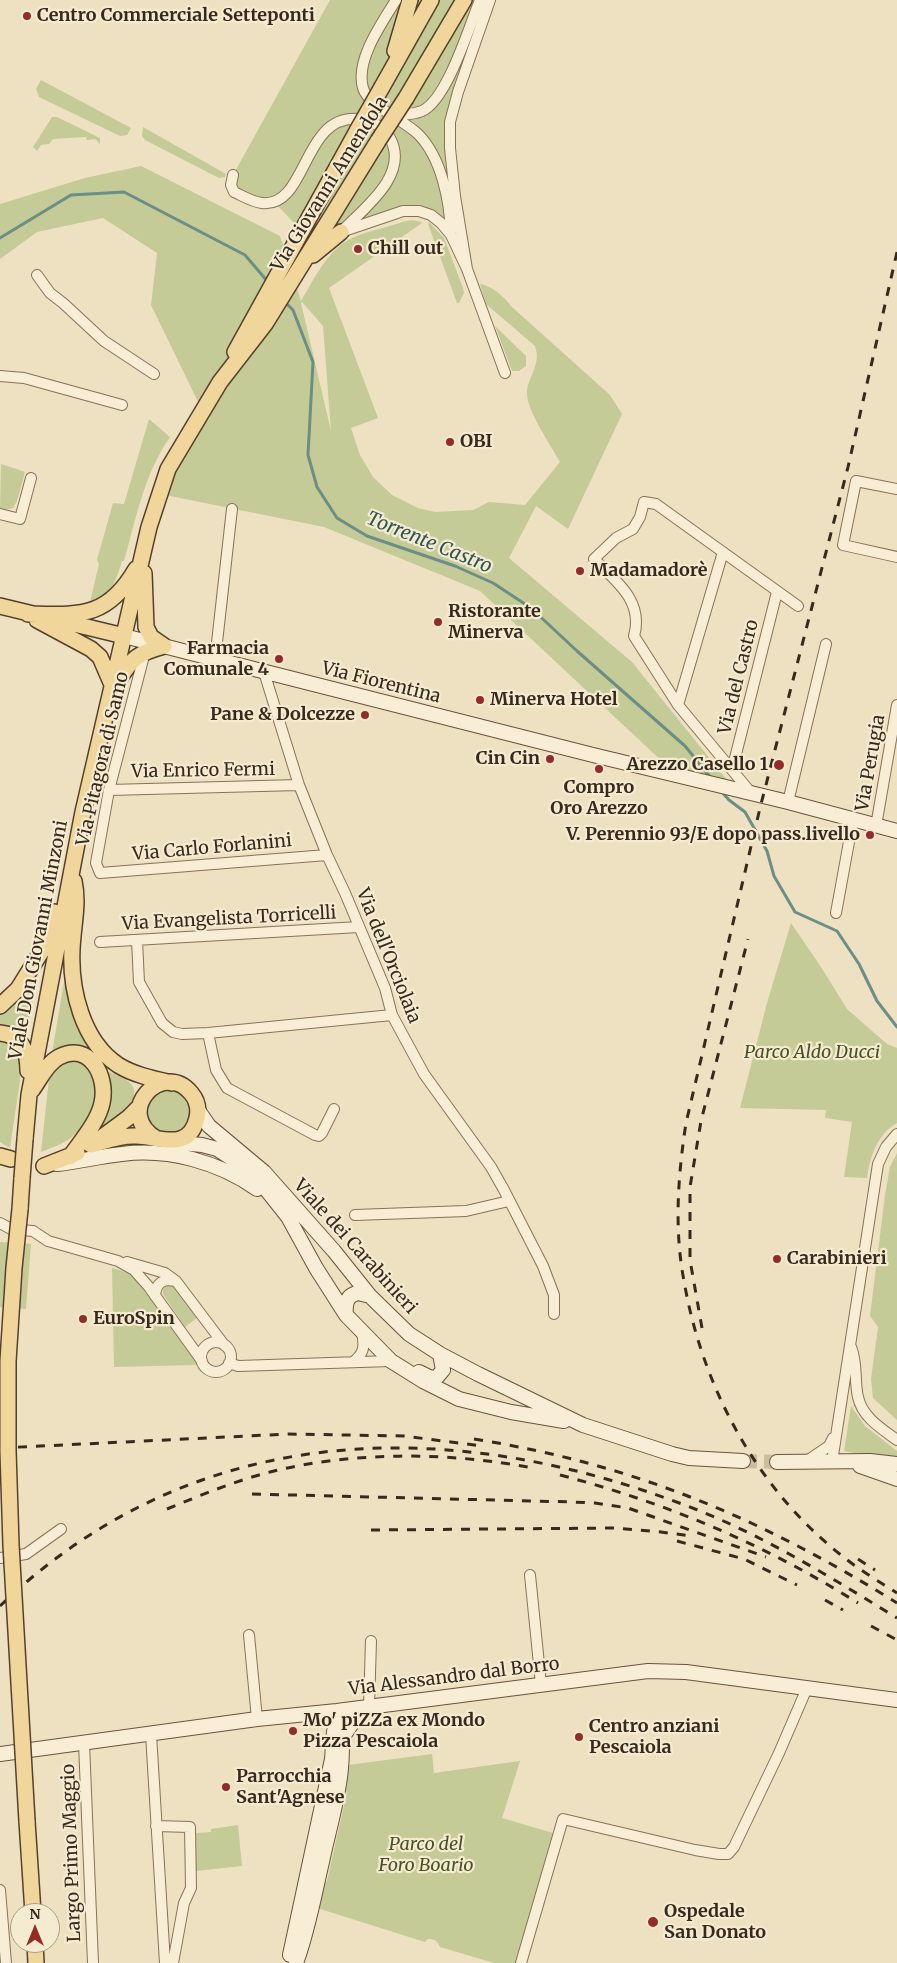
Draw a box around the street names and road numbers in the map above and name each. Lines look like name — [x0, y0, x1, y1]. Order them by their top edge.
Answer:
street label: Via Giovanni Amendola — [267, 92, 393, 276]
street label: Via del Castro — [714, 617, 764, 737]
street label: Via Fiorentina — [319, 658, 443, 708]
street label: Via Pitagora di Samo — [72, 670, 134, 848]
street label: Via Perugia — [852, 713, 890, 813]
street label: Via Enrico Fermi — [131, 759, 275, 783]
street label: Viale Don Giovanni Minzoni — [5, 818, 73, 1062]
street label: Via Carlo Forlanini — [131, 830, 293, 866]
street label: Via dell'Orciolaia — [351, 885, 425, 1027]
street label: Via Evangelista Torricelli — [121, 903, 337, 935]
street label: Viale dei Carabinieri — [289, 1175, 421, 1319]
street label: Via Alessandro dal Borro — [347, 1653, 561, 1701]
street label: Largo Primo Maggio — [58, 1764, 86, 1942]

